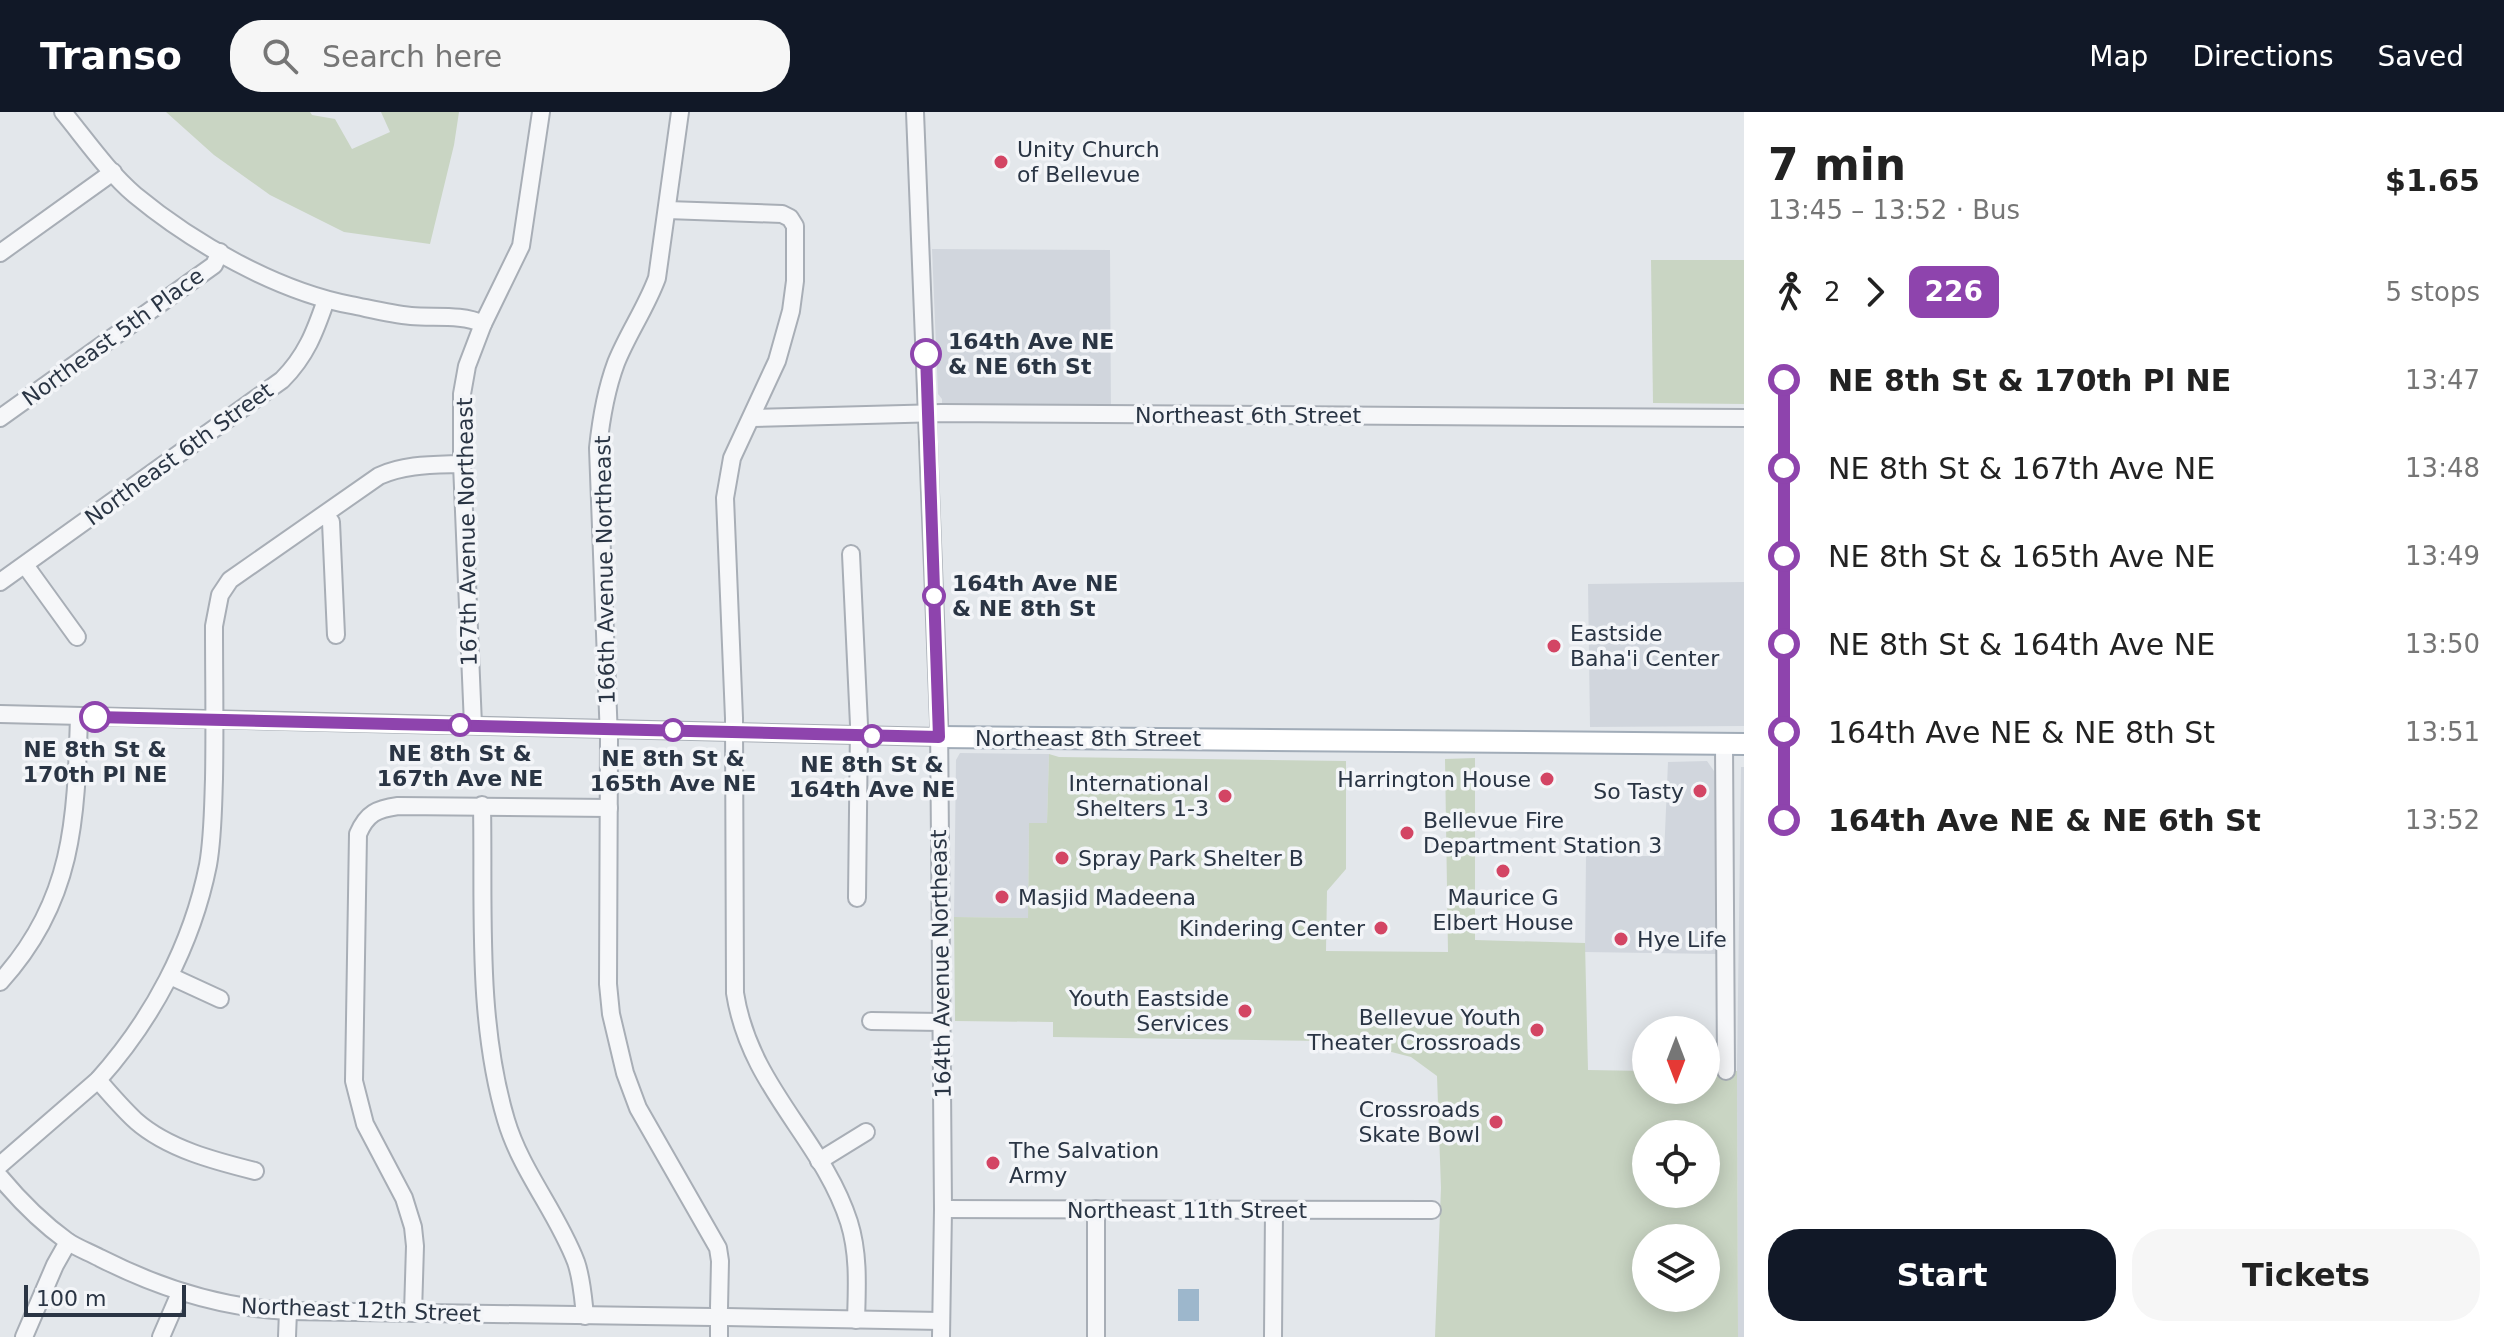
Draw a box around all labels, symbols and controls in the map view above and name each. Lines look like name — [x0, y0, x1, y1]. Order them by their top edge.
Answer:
search box — [230, 20, 790, 92]
text: Transo — [40, 34, 182, 78]
icon: search — [258, 34, 302, 78]
text: Search here — [322, 39, 502, 74]
text: Map — [2089, 40, 2148, 73]
text: Directions — [2192, 40, 2333, 73]
text: Saved — [2377, 40, 2464, 73]
place label: Unity Church of Bellevue — [1017, 137, 1160, 187]
text: 7 min — [1768, 139, 1906, 190]
marker: Unity Church of Bellevue — [992, 153, 1010, 171]
text: $1.65 — [2385, 163, 2480, 198]
text: 13:45 – 13:52 · Bus — [1768, 195, 2020, 225]
street label: Northeast 5th Place — [18, 263, 208, 411]
icon: walk — [1768, 270, 1812, 314]
icon: forward — [1853, 270, 1897, 314]
text: 226 — [1925, 275, 1983, 308]
text: 2 — [1824, 277, 1841, 307]
text: 5 stops — [2385, 277, 2480, 307]
place label: 164th Ave NE & NE 6th St — [948, 329, 1114, 379]
marker: 164th Ave NE & NE 6th St — [911, 339, 941, 369]
text: NE 8th St & 170th Pl NE — [1828, 363, 2231, 398]
text: 13:47 — [2405, 365, 2480, 395]
street label: Northeast 6th Street — [80, 377, 278, 531]
street label: 167th Avenue Northeast — [452, 397, 482, 667]
street label: Northeast 6th Street — [1135, 403, 1361, 428]
street label: 166th Avenue Northeast — [590, 435, 620, 705]
text: NE 8th St & 167th Ave NE — [1828, 451, 2215, 486]
text: 13:48 — [2405, 453, 2480, 483]
text: NE 8th St & 165th Ave NE — [1828, 539, 2215, 574]
text: 13:49 — [2405, 541, 2480, 571]
place label: 164th Ave NE & NE 8th St — [952, 571, 1118, 621]
marker: 164th Ave NE & NE 8th St — [923, 585, 945, 607]
place label: Eastside Baha'i Center — [1570, 621, 1720, 671]
text: NE 8th St & 164th Ave NE — [1828, 627, 2215, 662]
text: 13:50 — [2405, 629, 2480, 659]
marker: Eastside Baha'i Center — [1545, 637, 1563, 655]
marker: NE 8th St & 170th Pl NE — [80, 702, 110, 732]
marker: NE 8th St & 167th Ave NE — [449, 714, 471, 736]
text: 164th Ave NE & NE 8th St — [1828, 715, 2215, 750]
text: 13:51 — [2405, 717, 2480, 747]
marker: NE 8th St & 165th Ave NE — [662, 719, 684, 741]
marker: NE 8th St & 164th Ave NE — [861, 725, 883, 747]
street label: Northeast 8th Street — [975, 726, 1201, 751]
place label: NE 8th St & 170th Pl NE — [23, 737, 167, 787]
place label: NE 8th St & 167th Ave NE — [377, 741, 543, 791]
place label: NE 8th St & 165th Ave NE — [590, 746, 756, 796]
place label: NE 8th St & 164th Ave NE — [789, 752, 955, 802]
place label: Harrington House — [1337, 767, 1531, 792]
marker: Harrington House — [1538, 770, 1556, 788]
place label: International Shelters 1-3 — [1069, 771, 1209, 821]
place label: So Tasty — [1593, 779, 1684, 804]
marker: So Tasty — [1691, 782, 1709, 800]
marker: International Shelters 1-3 — [1216, 787, 1234, 805]
text: 164th Ave NE & NE 6th St — [1828, 803, 2261, 838]
text: 13:52 — [2405, 805, 2480, 835]
place label: Bellevue Fire Department Station 3 — [1423, 808, 1662, 858]
marker: Bellevue Fire Department Station 3 — [1398, 824, 1416, 842]
street label: 164th Avenue Northeast — [926, 829, 956, 1099]
place label: Spray Park Shelter B — [1078, 846, 1304, 871]
marker: Spray Park Shelter B — [1053, 849, 1071, 867]
marker: Maurice G Elbert House — [1494, 862, 1512, 880]
place label: Masjid Madeena — [1018, 885, 1196, 910]
place label: Maurice G Elbert House — [1432, 885, 1574, 935]
marker: Masjid Madeena — [993, 888, 1011, 906]
place label: Kindering Center — [1179, 916, 1366, 941]
marker: Kindering Center — [1372, 919, 1390, 937]
place label: Hye Life — [1637, 927, 1727, 952]
marker: Hye Life — [1612, 930, 1630, 948]
place label: Youth Eastside Services — [1068, 986, 1229, 1036]
marker: Youth Eastside Services — [1236, 1002, 1254, 1020]
place label: Bellevue Youth Theater Crossroads — [1306, 1005, 1521, 1055]
north arrow — [1632, 1016, 1720, 1104]
map controls — [1632, 1016, 1720, 1312]
marker: Bellevue Youth Theater Crossroads — [1528, 1021, 1546, 1039]
place label: Crossroads Skate Bowl — [1358, 1097, 1480, 1147]
marker: Crossroads Skate Bowl — [1487, 1113, 1505, 1131]
button: locate — [1632, 1120, 1720, 1208]
place label: The Salvation Army — [1008, 1138, 1159, 1188]
marker: The Salvation Army — [984, 1154, 1002, 1172]
street label: Northeast 11th Street — [1067, 1198, 1307, 1223]
button: layers — [1632, 1224, 1720, 1312]
button: Start — [1768, 1229, 2116, 1321]
button: Tickets — [2132, 1229, 2480, 1321]
scale bar — [24, 1281, 186, 1317]
text: 100 m — [36, 1286, 106, 1311]
street label: Northeast 12th Street — [241, 1293, 482, 1327]

